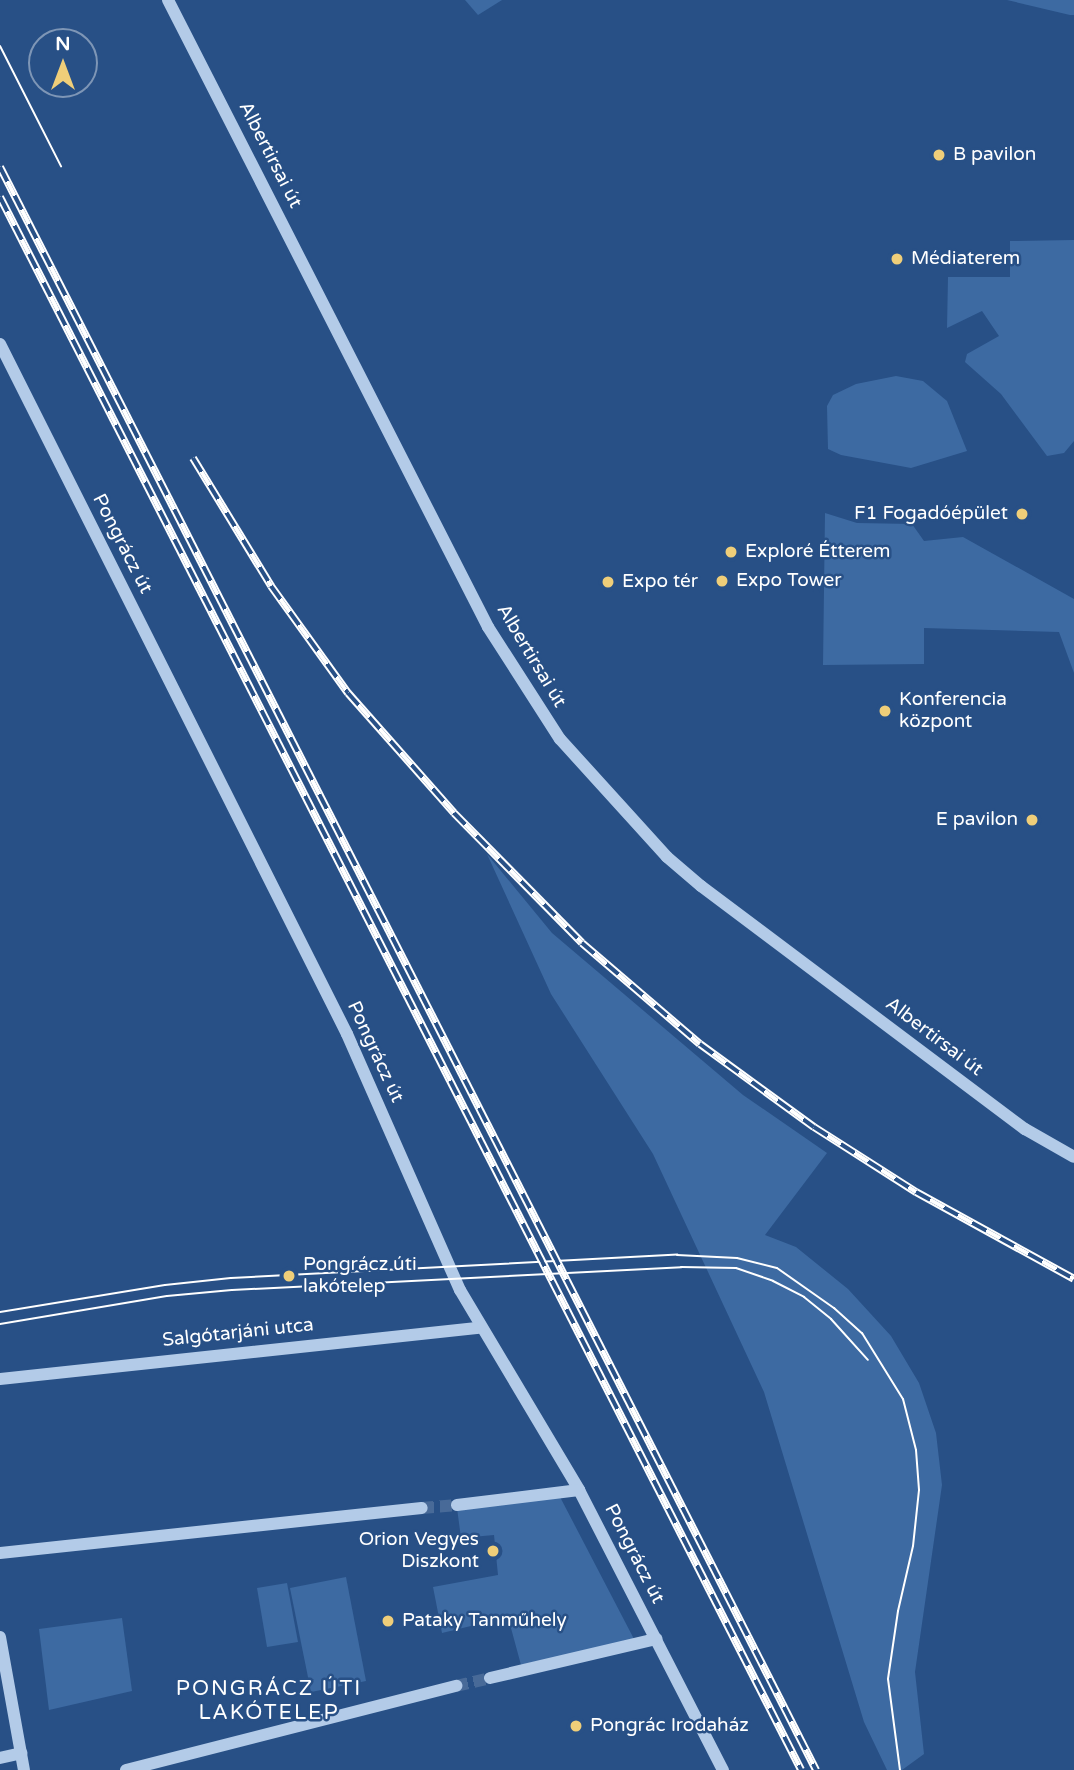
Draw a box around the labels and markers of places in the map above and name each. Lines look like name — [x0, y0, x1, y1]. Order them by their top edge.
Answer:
place label: B pavilon — [953, 144, 1036, 166]
marker: B pavilon — [931, 147, 947, 163]
place label: Médiaterem — [911, 248, 1020, 270]
marker: Médiaterem — [889, 251, 905, 267]
place label: F1 Fogadóépület — [854, 503, 1008, 525]
marker: F1 Fogadóépület — [1014, 506, 1030, 522]
place label: Exploré Étterem — [745, 541, 890, 563]
marker: Exploré Étterem — [723, 544, 739, 560]
place label: Expo Tower — [736, 570, 842, 592]
place label: Expo tér — [622, 571, 698, 593]
marker: Expo Tower — [714, 573, 730, 589]
marker: Expo tér — [600, 574, 616, 590]
place label: Konferencia központ — [899, 689, 1007, 733]
marker: Konferencia központ — [877, 703, 893, 719]
place label: E pavilon — [936, 809, 1018, 831]
marker: E pavilon — [1024, 812, 1040, 828]
place label: Pongrácz úti lakótelep — [303, 1254, 417, 1298]
marker: Pongrácz úti lakótelep — [281, 1268, 297, 1284]
place label: Orion Vegyes Diszkont — [359, 1529, 479, 1573]
marker: Orion Vegyes Diszkont — [485, 1543, 501, 1559]
place label: Pataky Tanműhely — [402, 1610, 567, 1632]
marker: Pataky Tanműhely — [380, 1613, 396, 1629]
place label: Pongrác Irodaház — [590, 1715, 749, 1737]
marker: Pongrác Irodaház — [568, 1718, 584, 1734]

